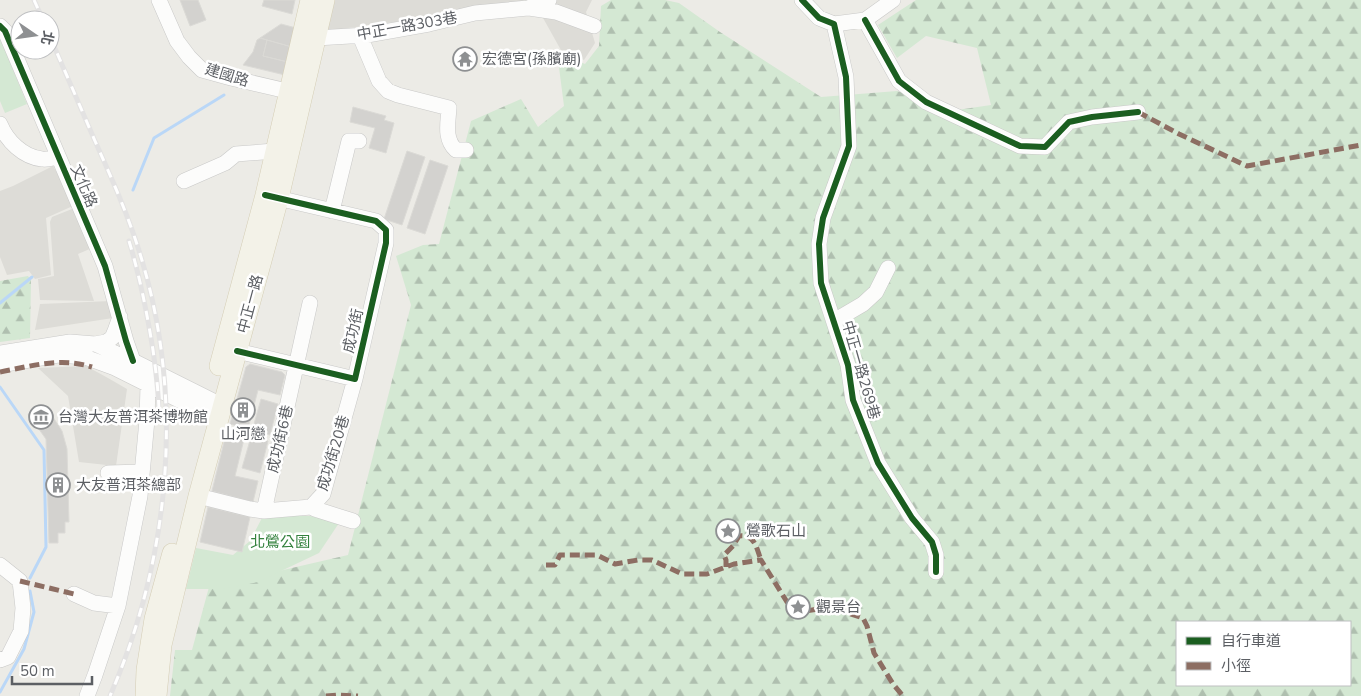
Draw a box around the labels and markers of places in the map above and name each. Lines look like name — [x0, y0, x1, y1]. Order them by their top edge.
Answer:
temple icon: 宏德宮(孫臏廟) — [452, 46, 478, 72]
place label: 宏德宮(孫臏廟) — [482, 49, 582, 69]
building icon: 山河戀 — [230, 397, 256, 423]
museum icon: 台灣大友普洱茶博物館 — [28, 404, 54, 430]
place label: 台灣大友普洱茶博物館 — [58, 407, 208, 427]
place label: 山河戀 — [220, 424, 266, 444]
building icon: 大友普洱茶總部 — [45, 472, 71, 498]
place label: 大友普洱茶總部 — [76, 475, 181, 495]
place icon: 鶯歌石山 — [715, 518, 741, 544]
place label: 鶯歌石山 — [746, 521, 806, 541]
place icon: 觀景台 — [785, 594, 811, 620]
place label: 觀景台 — [816, 597, 861, 617]

